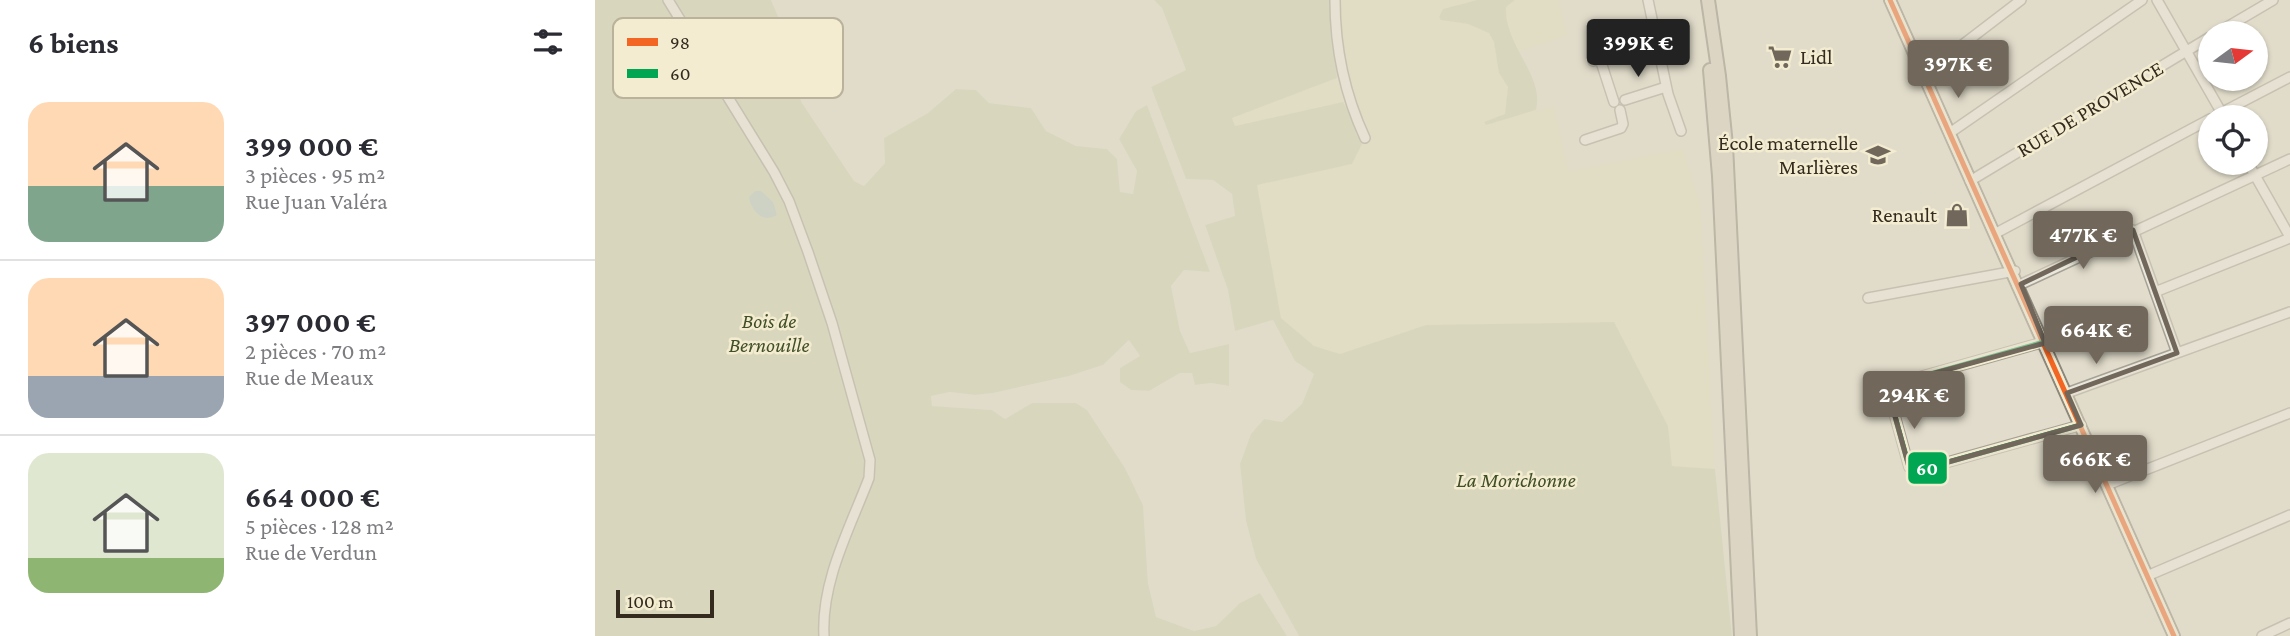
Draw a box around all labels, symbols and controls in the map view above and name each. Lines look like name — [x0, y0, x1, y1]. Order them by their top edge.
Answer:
legend — [613, 18, 843, 98]
pin: 399K € — [1581, 20, 1695, 79]
north arrow — [2198, 21, 2268, 91]
map controls — [2198, 21, 2268, 175]
icon: filters — [529, 23, 567, 61]
text: 6 biens — [28, 26, 119, 59]
text: 399K € — [1603, 29, 1673, 55]
text: 98 — [670, 32, 690, 53]
pin: 397K € — [1901, 41, 2015, 100]
supermarket icon: Lidl — [1766, 43, 1794, 71]
place label: Lidl — [1800, 45, 1833, 69]
text: 397K € — [1924, 50, 1992, 76]
street label: RUE DE PROVENCE — [2013, 56, 2167, 162]
text: 60 — [670, 63, 690, 84]
button: locate — [2198, 105, 2268, 175]
text: 399 000 € — [245, 129, 378, 162]
icon: home — [84, 130, 168, 214]
place label: École maternelle Marlières — [1718, 131, 1858, 179]
school or university icon: École maternelle Marlières — [1864, 141, 1892, 169]
text: 3 pièces · 95 m² — [245, 162, 385, 188]
text: Rue Juan Valéra — [245, 188, 388, 214]
shop icon: Renault — [1943, 201, 1971, 229]
place label: Renault — [1872, 203, 1938, 227]
pin: 477K € — [2026, 212, 2140, 271]
text: 477K € — [2049, 221, 2117, 247]
text: 397 000 € — [245, 305, 376, 338]
icon: home — [84, 306, 168, 390]
pin: 664K € — [2039, 306, 2153, 366]
park label: Bois de Bernouille — [729, 309, 809, 357]
text: 664K € — [2060, 316, 2132, 342]
text: 2 pièces · 70 m² — [245, 338, 386, 364]
text: Rue de Meaux — [245, 364, 373, 390]
pin: 294K € — [1857, 372, 1971, 431]
text: 294K € — [1879, 381, 1949, 407]
pin: 666K € — [2038, 435, 2152, 495]
text: 666K € — [2059, 445, 2131, 471]
line badge: 60 — [1907, 451, 1948, 485]
text: 60 — [1916, 458, 1938, 479]
park label: La Morichonne — [1456, 468, 1576, 492]
text: 664 000 € — [245, 480, 380, 513]
icon: home — [84, 481, 168, 565]
text: 5 pièces · 128 m² — [245, 513, 394, 539]
text: Rue de Verdun — [245, 539, 377, 565]
scale bar — [616, 587, 714, 619]
text: 100 m — [627, 591, 674, 612]

